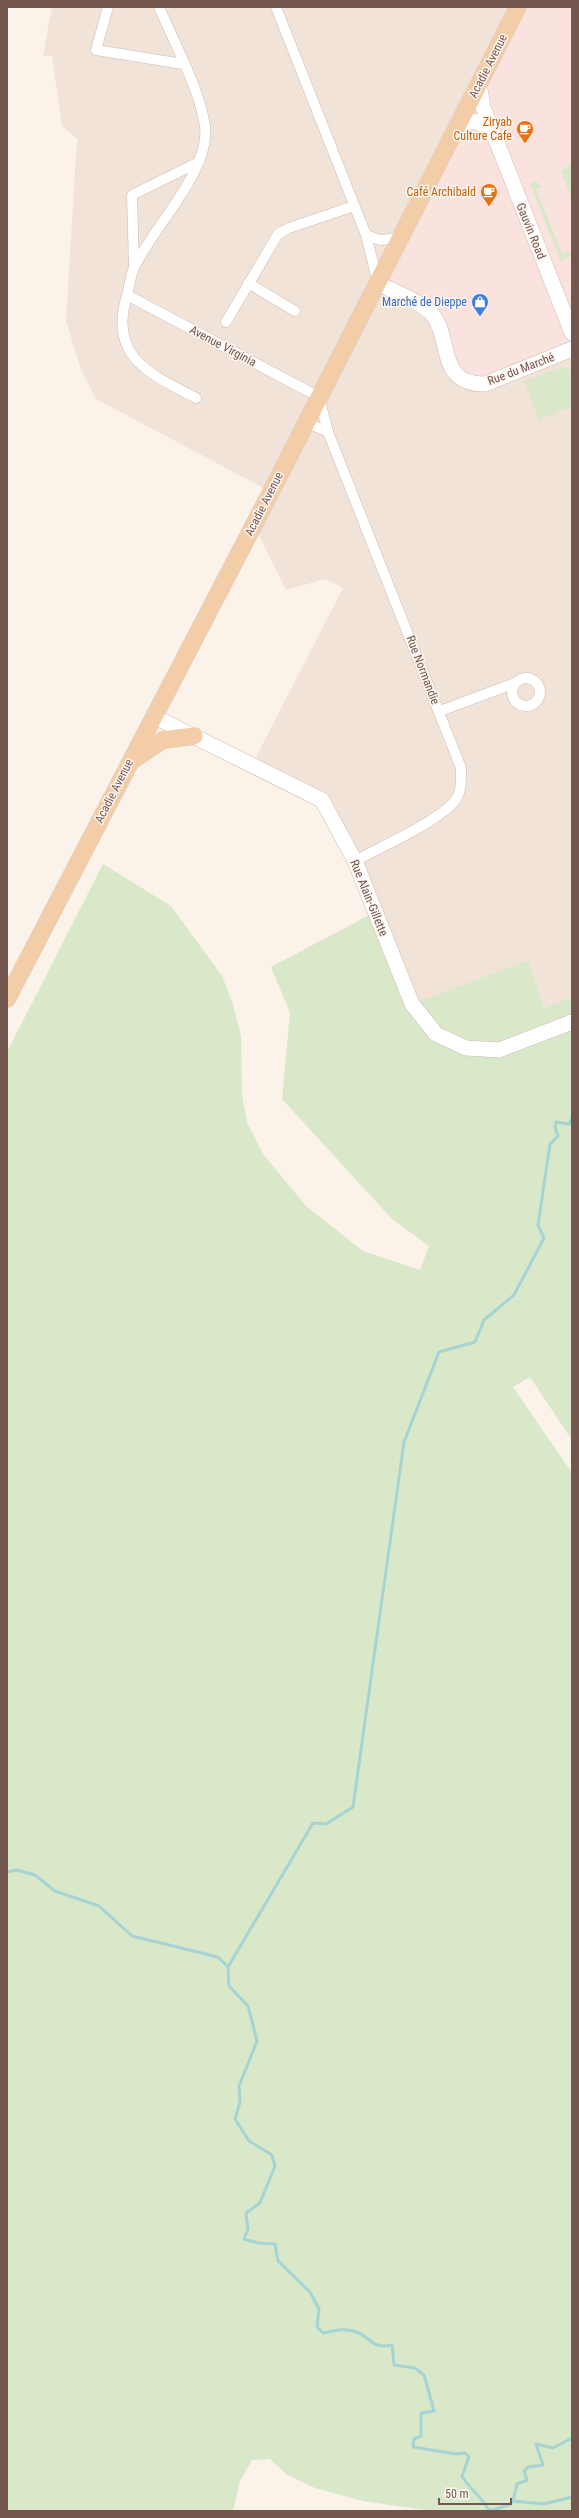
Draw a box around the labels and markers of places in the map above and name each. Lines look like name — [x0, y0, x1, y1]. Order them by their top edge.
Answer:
place label: Ziryab Culture Cafe — [454, 115, 512, 143]
cafe icon: Ziryab Culture Cafe — [515, 119, 535, 144]
cafe icon: Café Archibald — [479, 182, 499, 207]
place label: Café Archibald — [406, 185, 476, 199]
shop icon: Marché de Dieppe — [470, 292, 490, 317]
place label: Marché de Dieppe — [382, 295, 467, 309]

